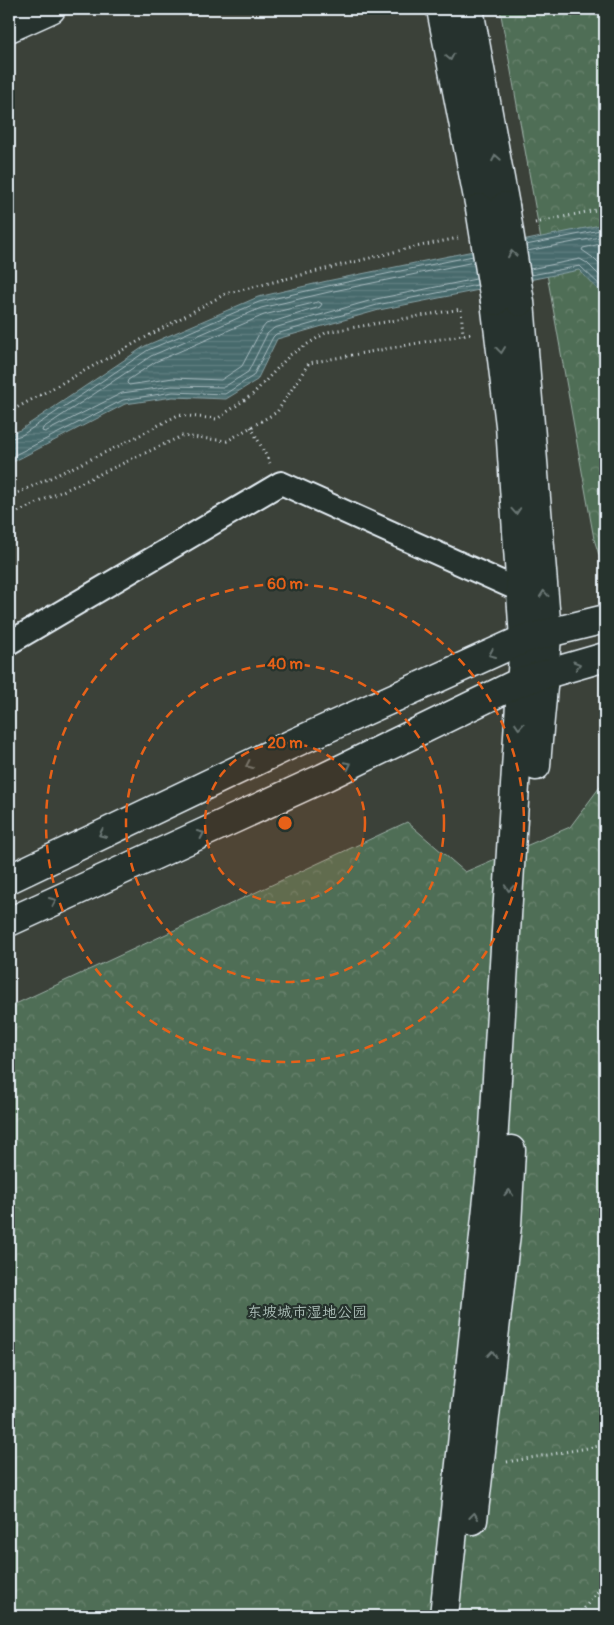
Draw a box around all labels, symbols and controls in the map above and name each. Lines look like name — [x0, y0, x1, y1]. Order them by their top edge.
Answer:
one-way arrow — [444, 52, 455, 61]
one-way arrow — [491, 154, 502, 163]
one-way arrow — [508, 250, 518, 258]
one-way arrow — [495, 346, 506, 354]
one-way arrow — [510, 508, 521, 516]
text: 60 m — [267, 575, 303, 594]
one-way arrow — [538, 590, 549, 598]
one-way arrow — [488, 647, 497, 658]
text: 40 m — [267, 655, 303, 674]
one-way arrow — [572, 660, 580, 670]
one-way arrow — [514, 722, 525, 730]
text: 20 m — [267, 734, 303, 753]
one-way arrow — [245, 758, 254, 769]
one-way arrow — [343, 761, 352, 771]
centre of rings — [276, 814, 294, 832]
one-way arrow — [98, 828, 107, 839]
one-way arrow — [196, 829, 205, 840]
one-way arrow — [504, 884, 515, 892]
one-way arrow — [48, 897, 57, 908]
one-way arrow — [503, 1188, 514, 1196]
park label: 东坡城市湿地公园 — [247, 1303, 367, 1322]
one-way arrow — [486, 1350, 497, 1358]
one-way arrow — [468, 1511, 479, 1519]

